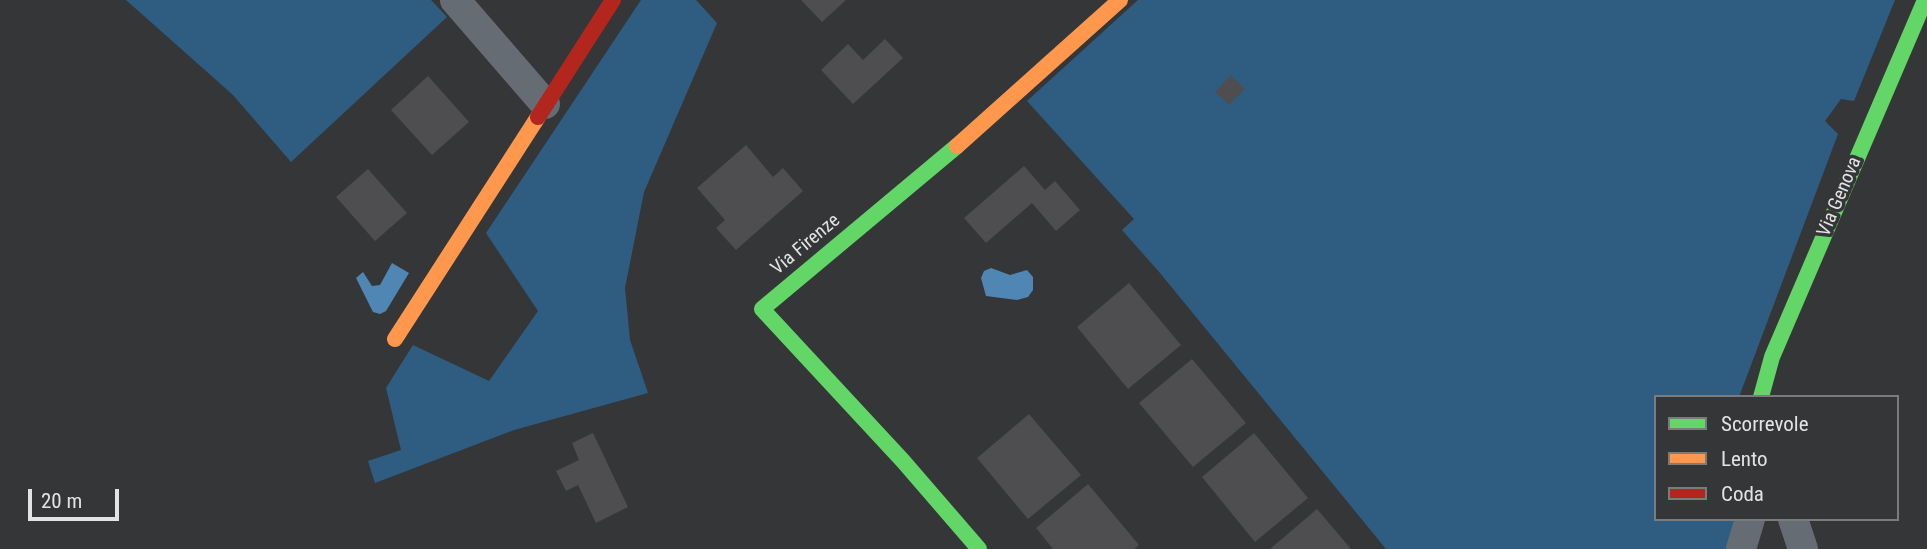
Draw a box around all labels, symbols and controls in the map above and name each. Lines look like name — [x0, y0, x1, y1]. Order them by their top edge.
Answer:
street label: Via Genova — [1813, 154, 1867, 240]
street label: Via Firenze — [767, 210, 845, 280]
legend — [1654, 395, 1899, 521]
text: Scorrevole — [1721, 412, 1808, 436]
text: Lento — [1721, 447, 1768, 471]
scale bar — [32, 476, 122, 520]
text: Coda — [1721, 482, 1764, 506]
text: 20 m — [41, 489, 82, 513]

